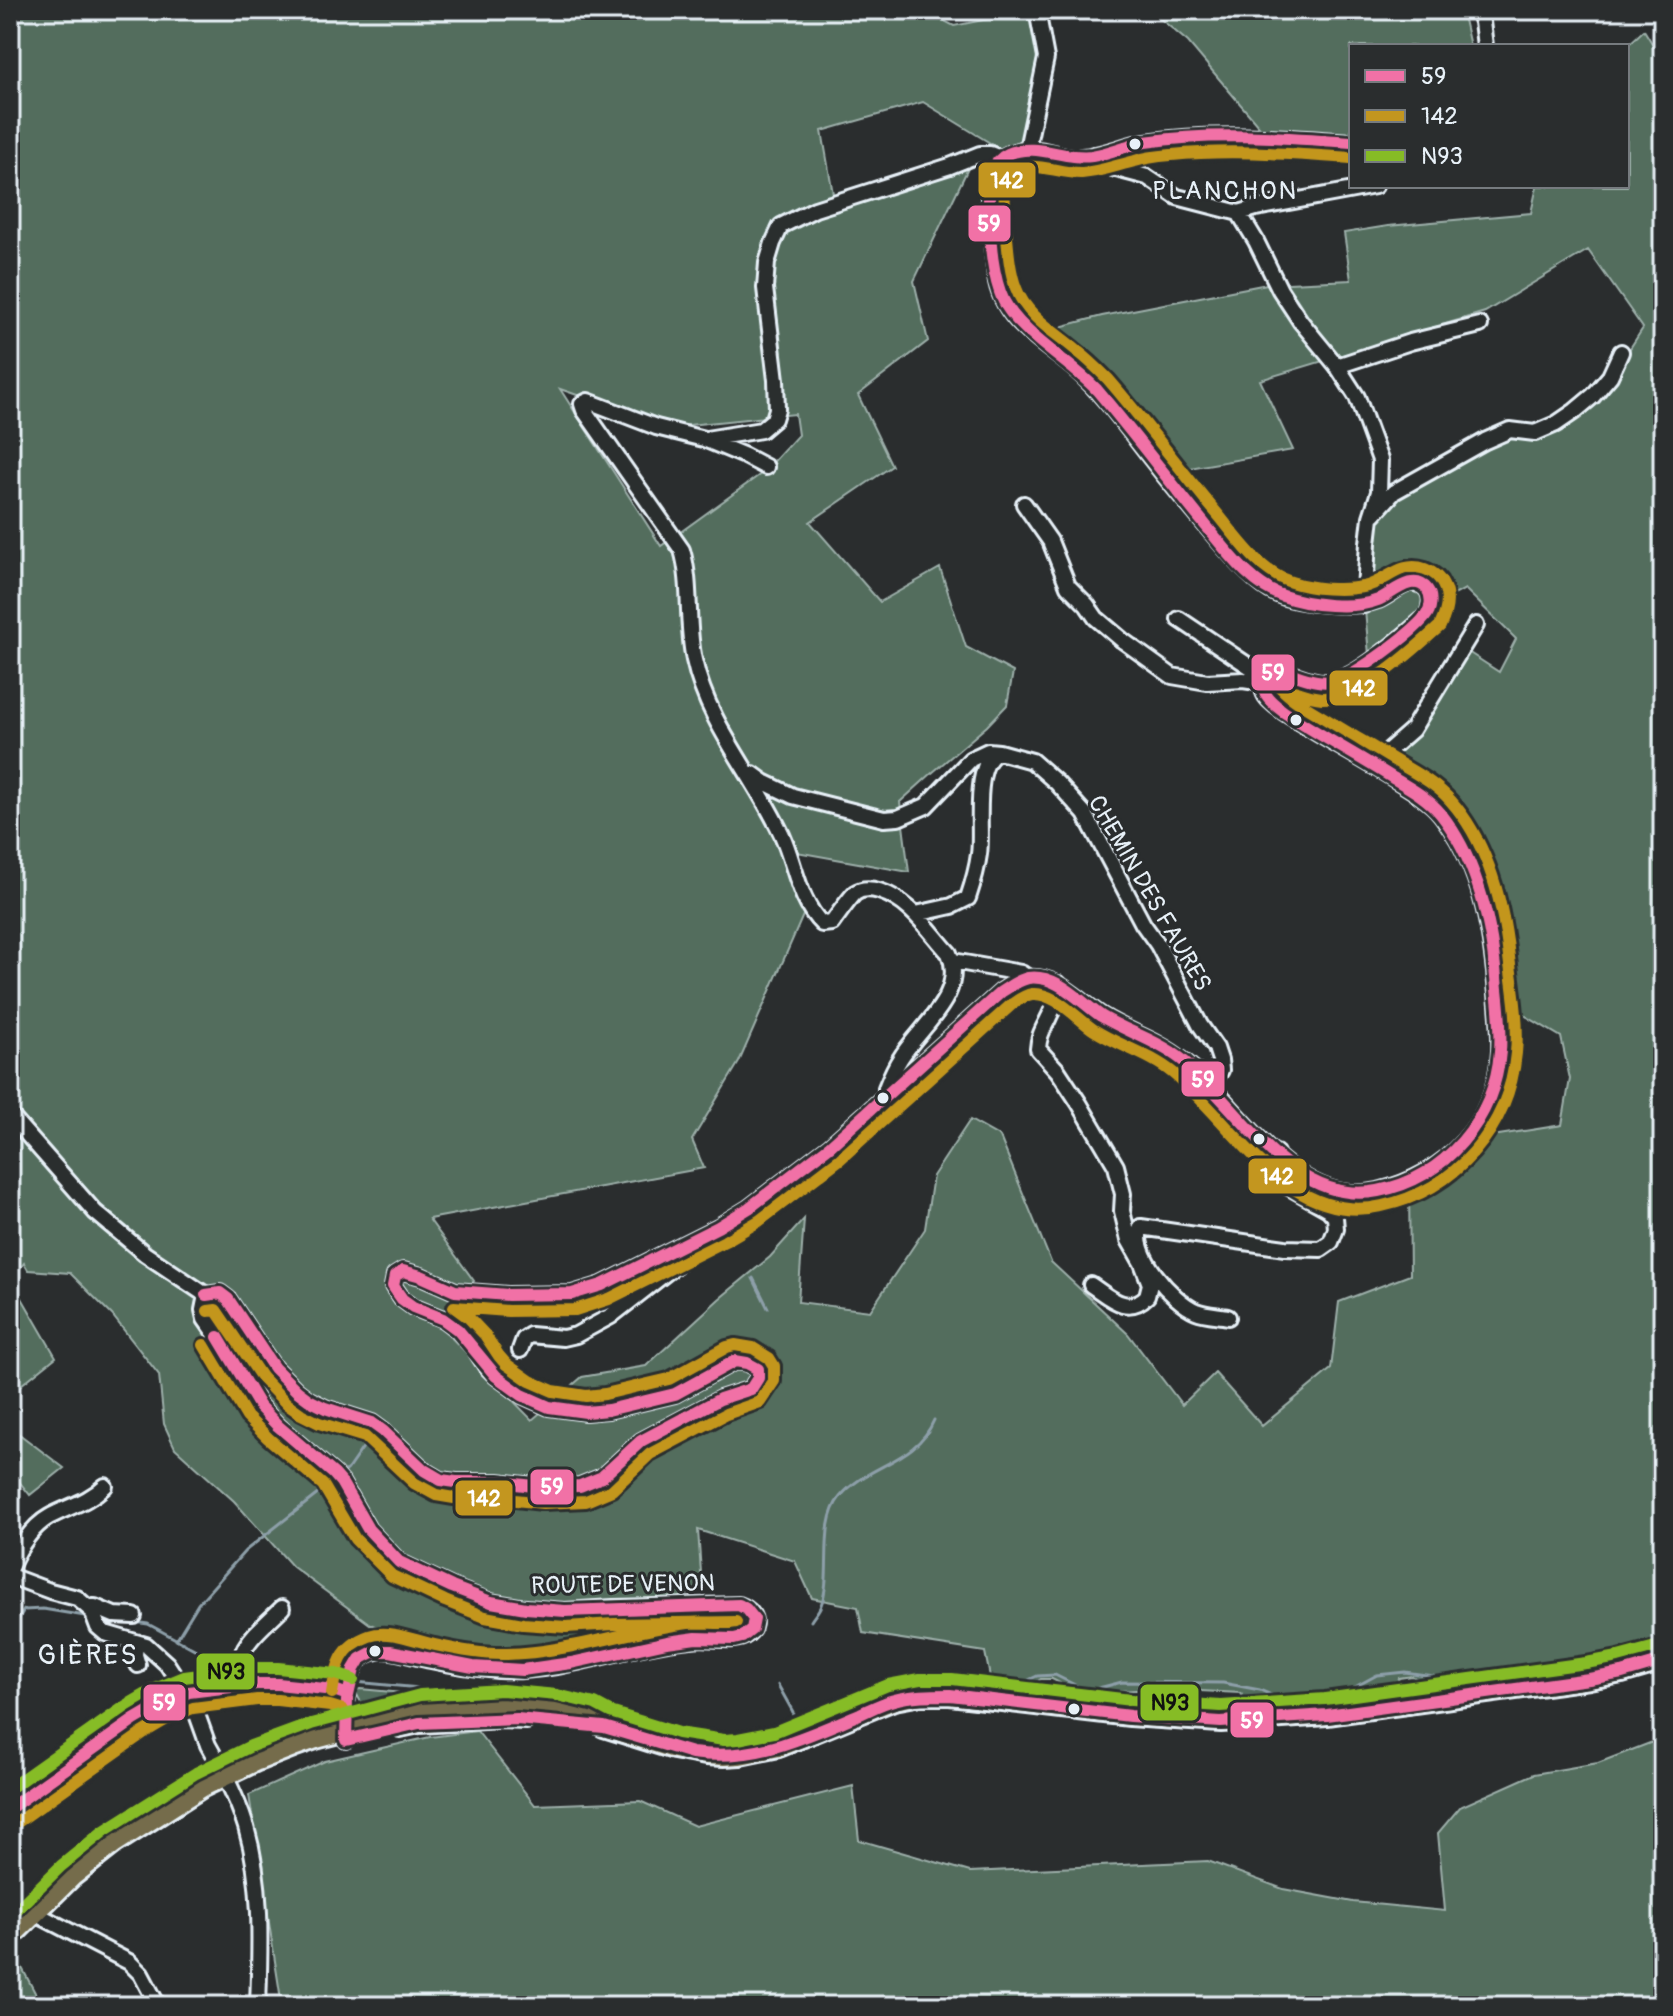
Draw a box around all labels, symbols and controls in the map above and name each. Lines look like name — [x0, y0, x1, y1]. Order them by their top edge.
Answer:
legend — [1349, 44, 1629, 188]
text: 59 — [1421, 62, 1446, 91]
text: 142 — [1421, 102, 1458, 131]
unlabelled marker — [1127, 136, 1143, 152]
text: N93 — [1421, 142, 1463, 171]
line badge: 142 — [977, 161, 1037, 199]
text: 142 — [990, 167, 1024, 195]
district label: PLANCHON — [1152, 175, 1298, 207]
line badge: 59 — [967, 204, 1012, 243]
text: 59 — [977, 210, 1001, 238]
line badge: 59 — [1250, 653, 1296, 692]
text: 59 — [1261, 659, 1285, 687]
line badge: 142 — [1328, 669, 1389, 707]
text: 142 — [1342, 675, 1376, 703]
unlabelled marker — [1288, 712, 1304, 728]
street label: CHEMIN DES FAURES — [1082, 790, 1217, 996]
line badge: 59 — [1180, 1060, 1226, 1098]
text: 59 — [1191, 1066, 1215, 1094]
unlabelled marker — [875, 1090, 891, 1106]
unlabelled marker — [1251, 1131, 1267, 1147]
line badge: 142 — [1247, 1157, 1308, 1195]
text: 142 — [1260, 1163, 1294, 1191]
line badge: 59 — [529, 1468, 575, 1506]
text: 59 — [540, 1473, 564, 1501]
line badge: 142 — [454, 1479, 514, 1517]
text: 142 — [467, 1485, 501, 1513]
street label: ROUTE DE VENON — [531, 1568, 715, 1601]
district label: GIÈRES — [37, 1638, 139, 1673]
unlabelled marker — [367, 1643, 383, 1659]
line badge: N93 — [195, 1652, 256, 1691]
text: N93 — [207, 1658, 245, 1686]
line badge: 59 — [142, 1683, 187, 1722]
line badge: N93 — [1139, 1683, 1200, 1722]
text: 59 — [152, 1689, 176, 1717]
text: N93 — [1151, 1689, 1189, 1717]
unlabelled marker — [1066, 1701, 1082, 1717]
line badge: 59 — [1229, 1701, 1275, 1739]
text: 59 — [1240, 1707, 1264, 1735]

